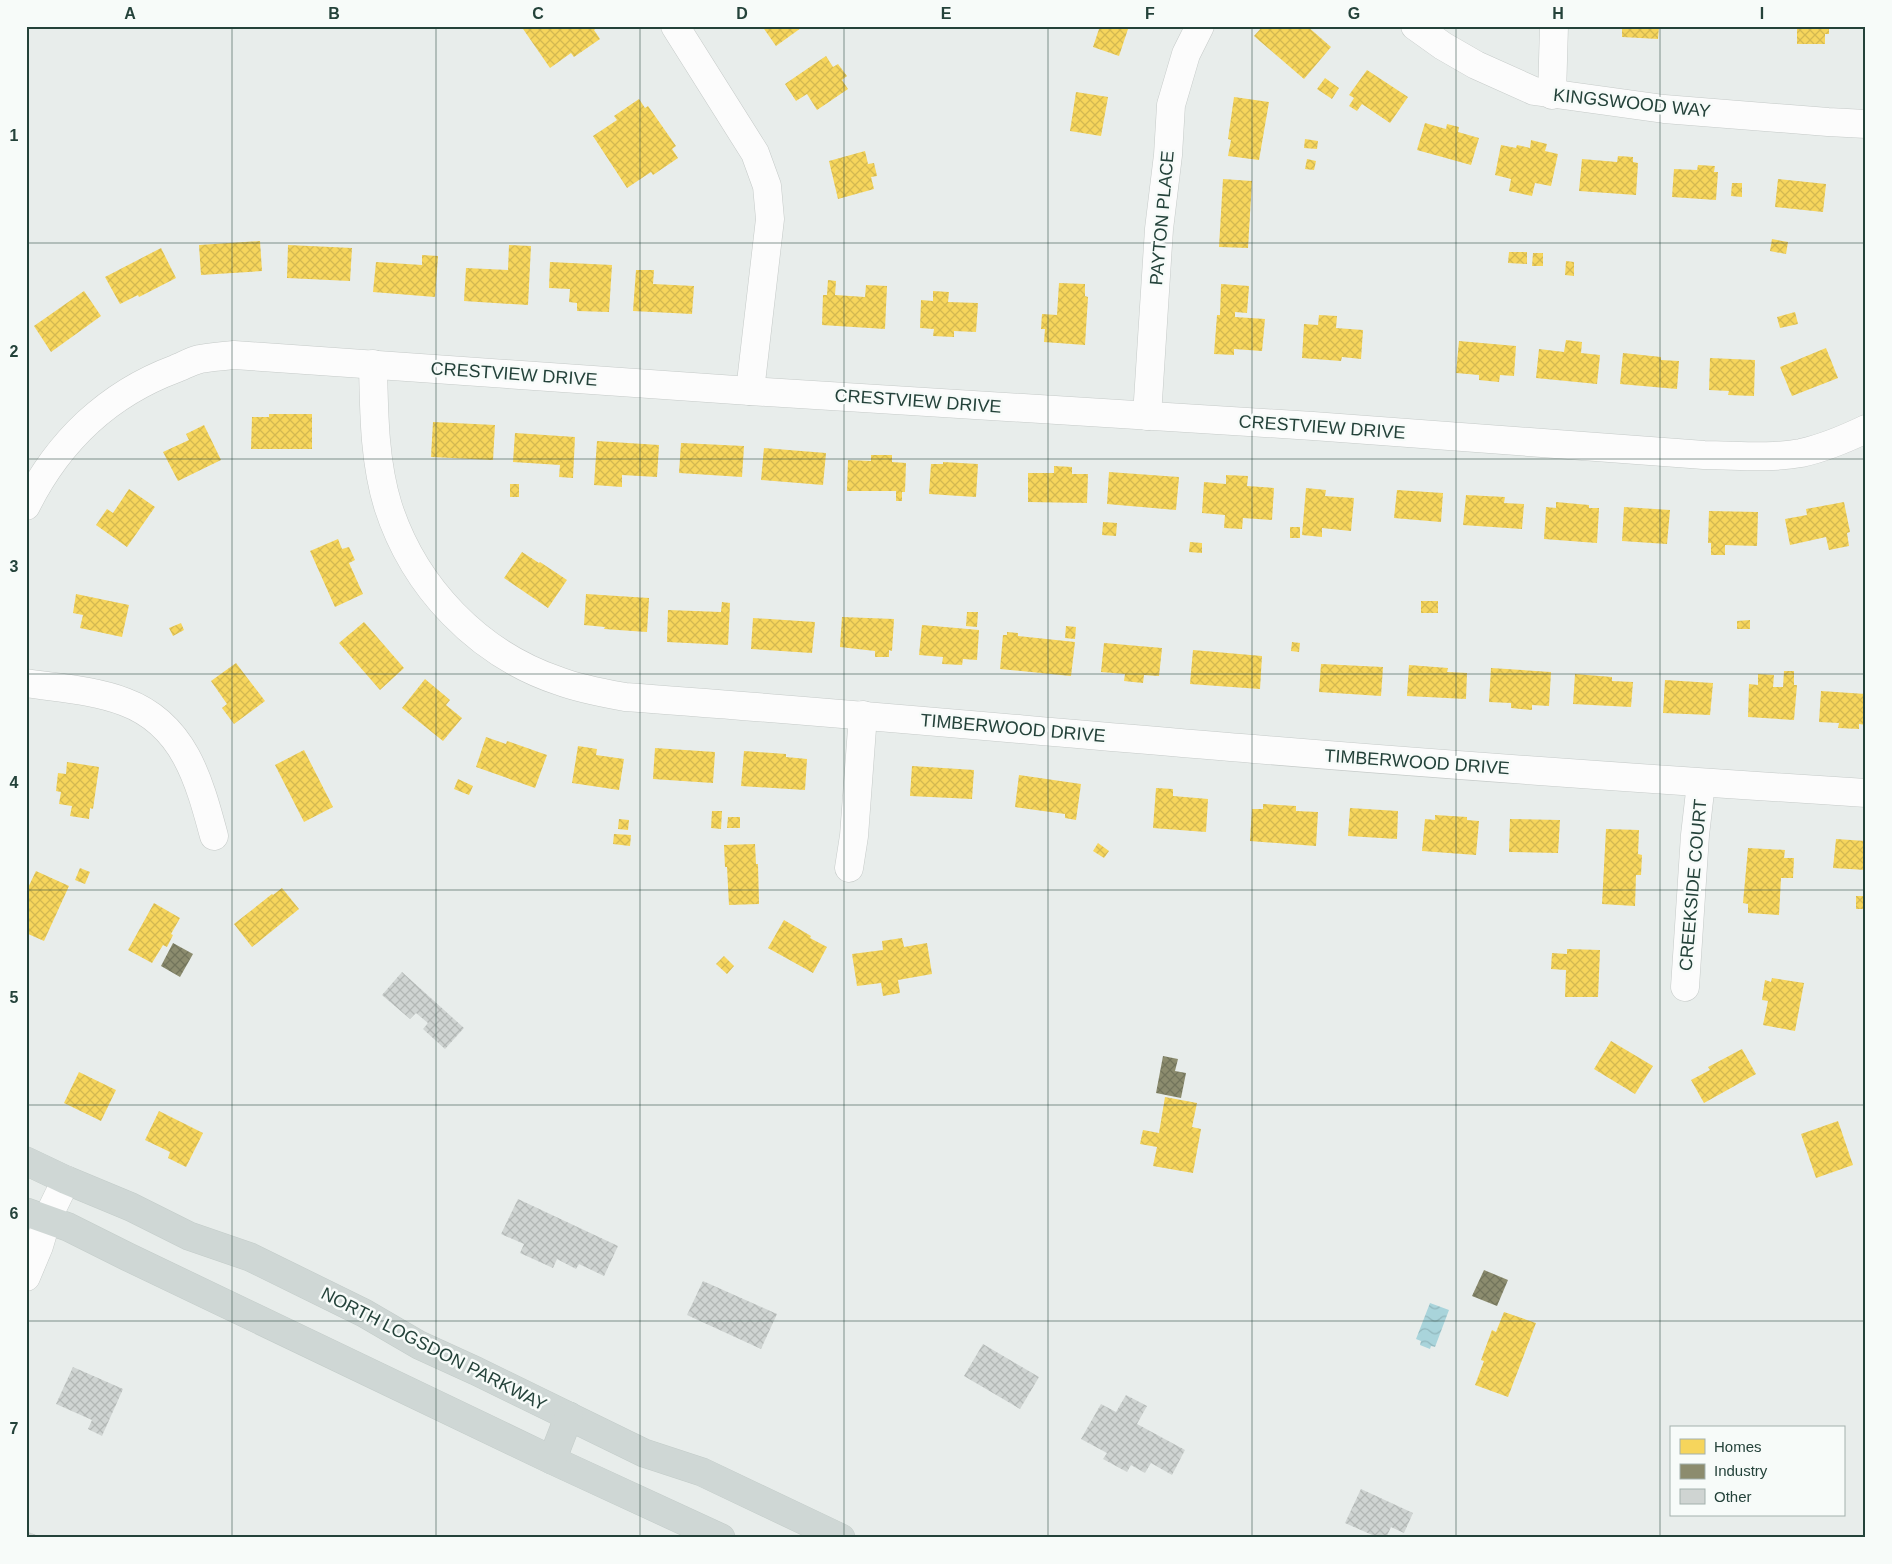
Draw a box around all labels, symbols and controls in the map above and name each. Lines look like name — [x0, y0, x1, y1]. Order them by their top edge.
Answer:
text: A — [124, 5, 136, 22]
text: B — [328, 5, 340, 22]
text: C — [532, 5, 544, 22]
text: D — [736, 5, 748, 22]
text: E — [941, 5, 952, 22]
text: F — [1145, 5, 1155, 22]
text: G — [1348, 5, 1360, 22]
text: H — [1552, 5, 1564, 22]
text: I — [1760, 5, 1764, 22]
street label: KINGSWOOD WAY — [1552, 85, 1712, 121]
text: 1 — [10, 127, 19, 144]
street label: PAYTON PLACE — [1146, 150, 1178, 286]
text: 2 — [10, 343, 19, 360]
street label: CRESTVIEW DRIVE — [430, 358, 598, 390]
street label: CRESTVIEW DRIVE — [834, 385, 1002, 417]
street label: CRESTVIEW DRIVE — [1238, 411, 1406, 443]
text: 3 — [10, 558, 19, 575]
street label: TIMBERWOOD DRIVE — [920, 710, 1106, 746]
street label: TIMBERWOOD DRIVE — [1324, 746, 1510, 778]
text: 4 — [10, 774, 19, 791]
street label: CREEKSIDE COURT — [1676, 798, 1710, 972]
text: 5 — [10, 989, 19, 1006]
text: 6 — [10, 1205, 19, 1222]
street label: NORTH LOGSDON PARKWAY — [318, 1283, 550, 1415]
text: 7 — [10, 1420, 19, 1437]
legend — [1670, 1426, 1844, 1516]
text: Homes — [1714, 1438, 1762, 1455]
text: Industry — [1714, 1462, 1768, 1479]
text: Other — [1714, 1488, 1752, 1505]

